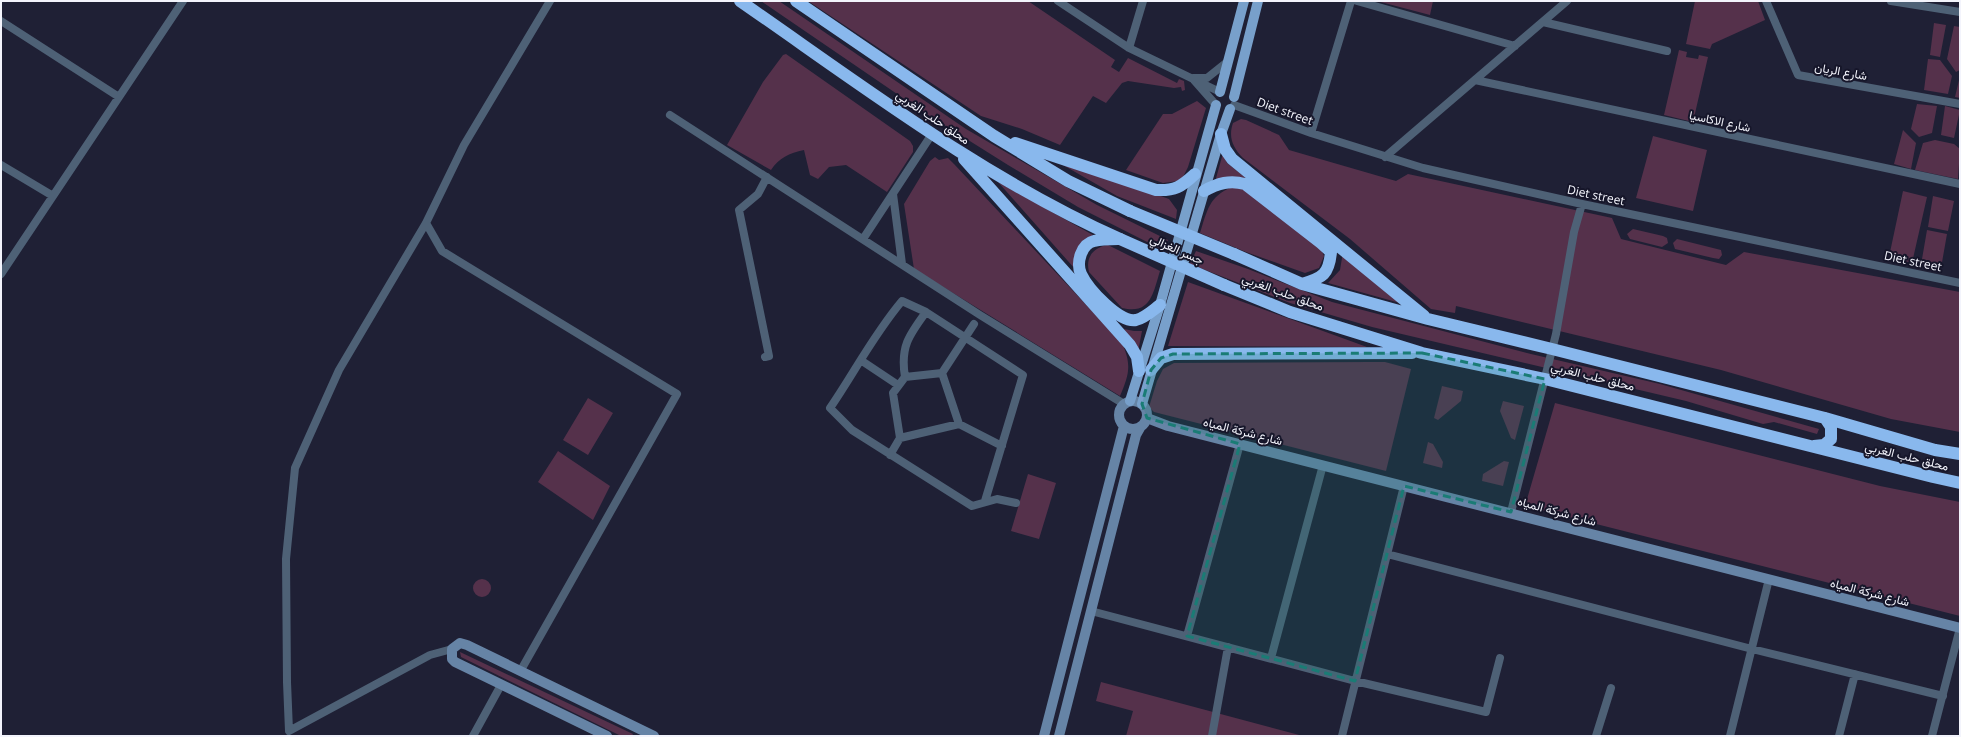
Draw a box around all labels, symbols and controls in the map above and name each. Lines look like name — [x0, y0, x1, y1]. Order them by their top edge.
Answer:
street label: شارع الريان — [1813, 58, 1869, 85]
street label: محلق حلب الغربي — [892, 86, 973, 150]
street label: Diet street — [1255, 93, 1315, 129]
street label: شارع الاكاسيا — [1688, 106, 1752, 137]
street label: Diet street — [1566, 181, 1626, 209]
street label: جسر الغزالي — [1147, 230, 1206, 270]
street label: Diet street — [1883, 247, 1943, 275]
street label: محلق حلب الغربي — [1239, 269, 1326, 317]
street label: محلق حلب الغربي — [1549, 357, 1637, 397]
street label: شارع شركة المياه — [1201, 413, 1284, 450]
street label: محلق حلب الغربي — [1863, 437, 1951, 477]
street label: شارع شركة المياه — [1515, 492, 1598, 531]
street label: شارع شركة المياه — [1828, 574, 1911, 611]

